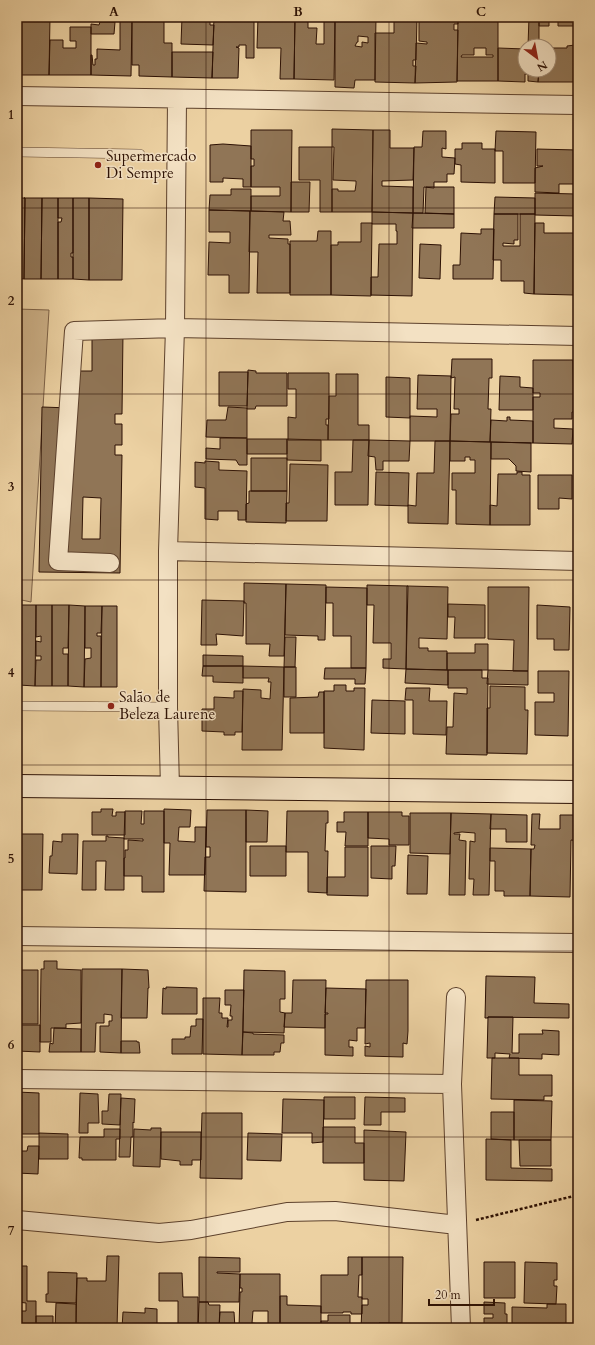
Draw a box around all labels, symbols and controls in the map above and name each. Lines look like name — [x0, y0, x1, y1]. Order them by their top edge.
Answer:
text: A — [109, 3, 119, 21]
text: B — [293, 3, 303, 21]
text: C — [476, 3, 486, 21]
north arrow — [517, 38, 557, 78]
text: N — [534, 57, 550, 75]
text: 1 — [8, 106, 14, 124]
place label: Supermercado Di Sempre — [106, 146, 196, 183]
marker: Supermercado Di Sempre — [93, 160, 103, 170]
text: 2 — [8, 292, 15, 310]
text: 3 — [8, 478, 15, 496]
text: 4 — [8, 664, 15, 682]
place label: Salão de Beleza Laurene — [119, 687, 215, 724]
marker: Salão de Beleza Laurene — [106, 701, 116, 711]
text: 5 — [8, 850, 14, 868]
text: 6 — [8, 1036, 15, 1054]
text: 7 — [8, 1222, 15, 1240]
scale bar — [429, 1281, 494, 1307]
text: 20 m — [435, 1287, 462, 1303]

